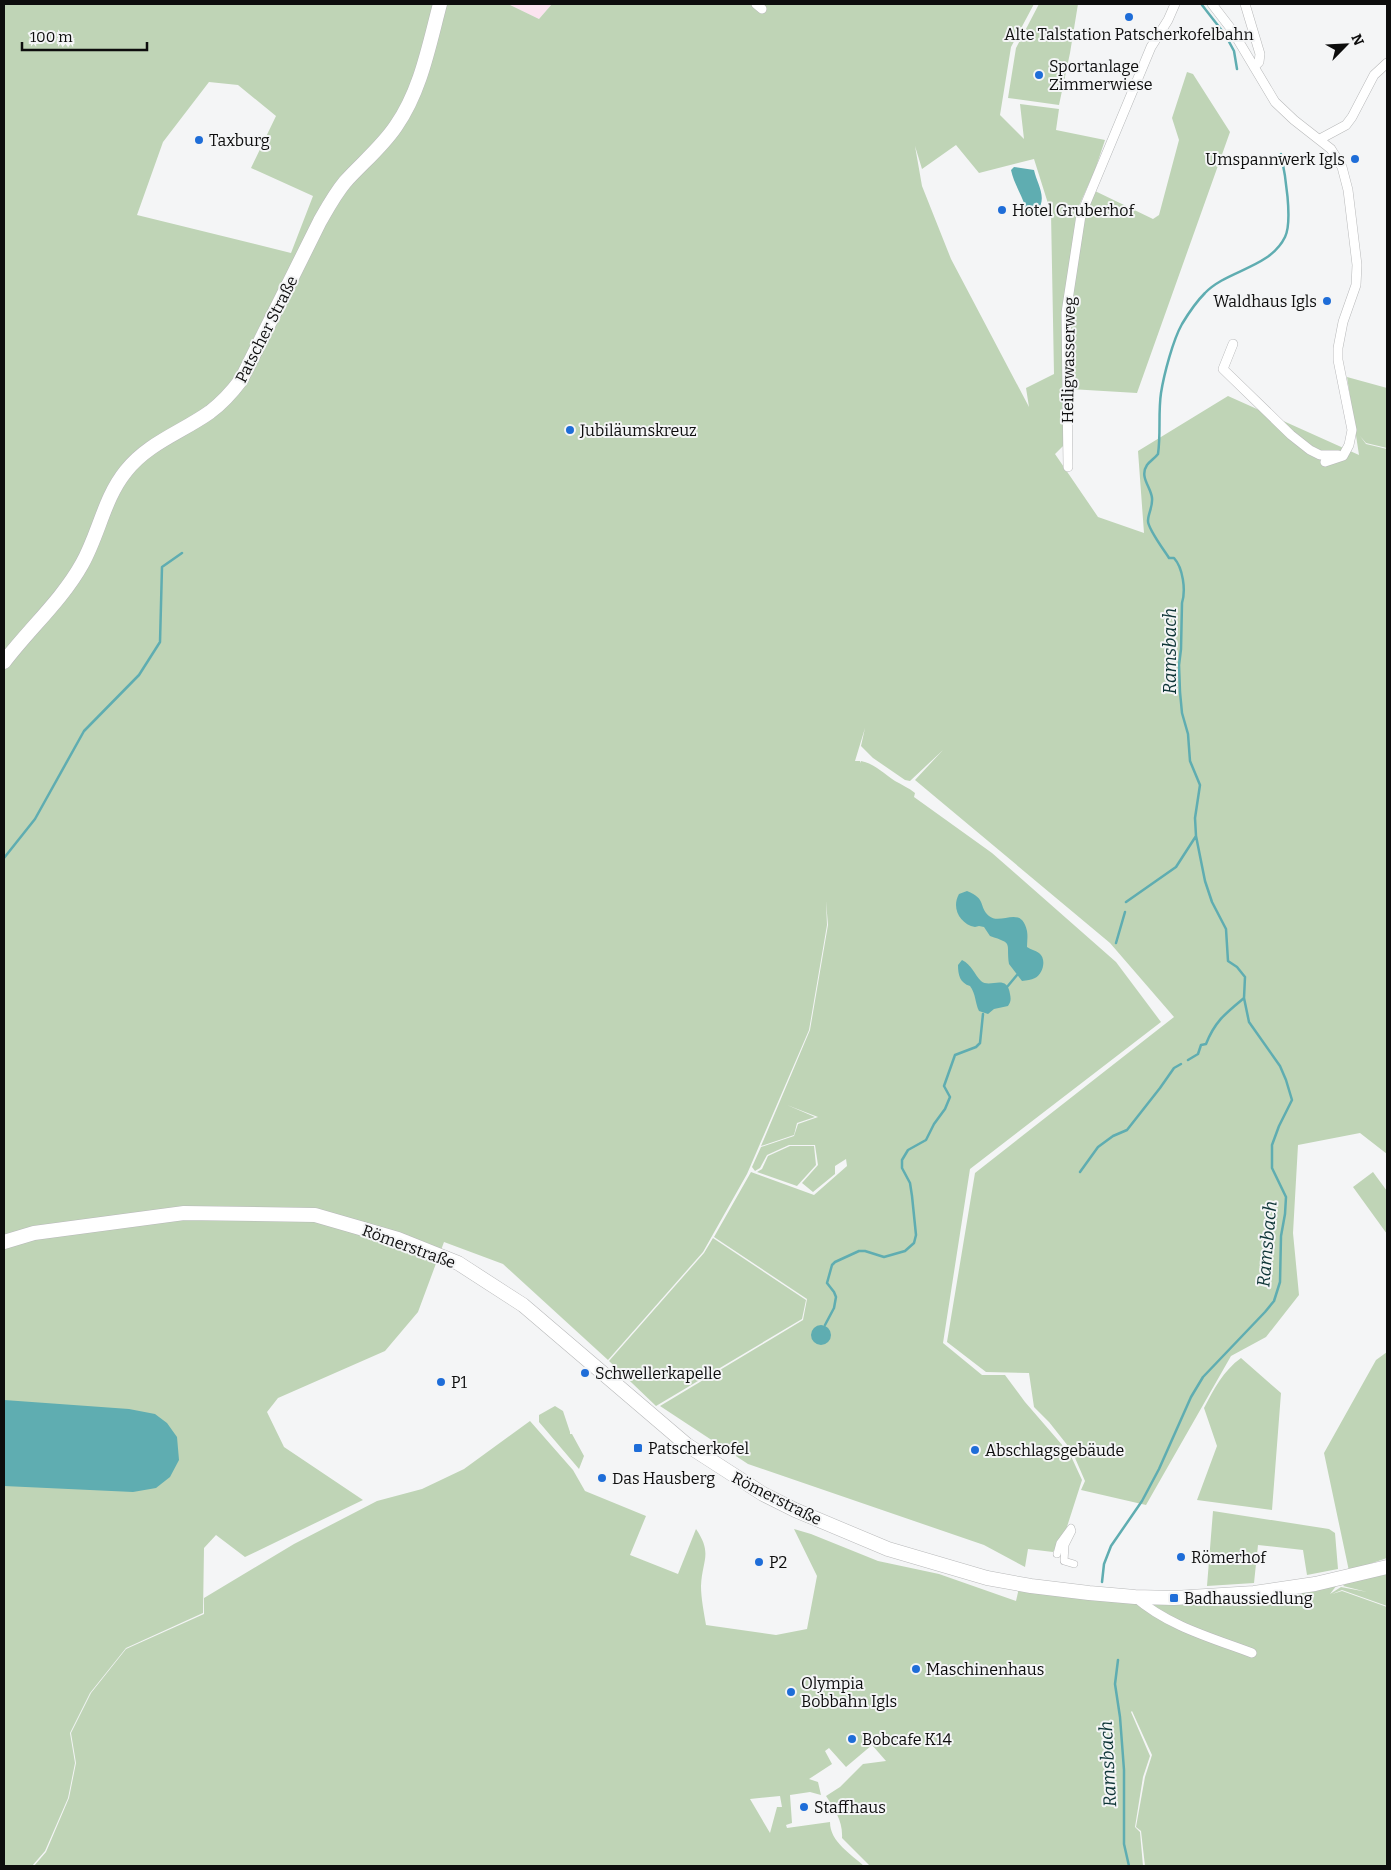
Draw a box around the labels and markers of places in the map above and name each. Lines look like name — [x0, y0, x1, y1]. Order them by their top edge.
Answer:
marker: Alte Talstation Patscherkofelbahn — [1123, 11, 1135, 23]
place label: Alte Talstation Patscherkofelbahn — [1004, 25, 1254, 44]
place label: Sportanlage Zimmerwiese — [1049, 57, 1153, 94]
marker: Sportanlage Zimmerwiese — [1033, 69, 1045, 81]
place label: Taxburg — [209, 131, 270, 150]
marker: Taxburg — [193, 134, 205, 146]
place label: Umspannwerk Igls — [1205, 150, 1345, 169]
marker: Umspannwerk Igls — [1349, 153, 1361, 165]
place label: Hotel Gruberhof — [1012, 201, 1135, 220]
marker: Hotel Gruberhof — [996, 204, 1008, 216]
place label: Waldhaus Igls — [1213, 292, 1317, 311]
marker: Waldhaus Igls — [1321, 295, 1333, 307]
place label: Jubiläumskreuz — [579, 421, 697, 440]
marker: Jubiläumskreuz — [564, 424, 576, 436]
place label: Schwellerkapelle — [595, 1364, 721, 1383]
marker: Schwellerkapelle — [579, 1367, 591, 1379]
place label: P1 — [451, 1373, 468, 1392]
marker: P1 — [435, 1376, 447, 1388]
place label: Patscherkofel — [648, 1439, 749, 1458]
place label: Abschlagsgebäude — [985, 1441, 1124, 1460]
marker: Patscherkofel — [632, 1442, 644, 1454]
marker: Abschlagsgebäude — [969, 1444, 981, 1456]
place label: Das Hausberg — [612, 1469, 715, 1488]
marker: Das Hausberg — [596, 1472, 608, 1484]
place label: Römerhof — [1191, 1548, 1267, 1567]
marker: Römerhof — [1175, 1551, 1187, 1563]
place label: P2 — [769, 1553, 787, 1572]
marker: P2 — [753, 1556, 765, 1568]
place label: Badhaussiedlung — [1184, 1589, 1313, 1608]
marker: Badhaussiedlung — [1168, 1592, 1180, 1604]
place label: Maschinenhaus — [926, 1660, 1044, 1679]
marker: Maschinenhaus — [910, 1663, 922, 1675]
place label: Olympia Bobbahn Igls — [801, 1674, 897, 1711]
marker: Olympia Bobbahn Igls — [785, 1686, 797, 1698]
place label: Bobcafe K14 — [862, 1730, 952, 1749]
marker: Bobcafe K14 — [846, 1733, 858, 1745]
place label: Staffhaus — [814, 1798, 886, 1817]
marker: Staffhaus — [798, 1801, 810, 1813]

